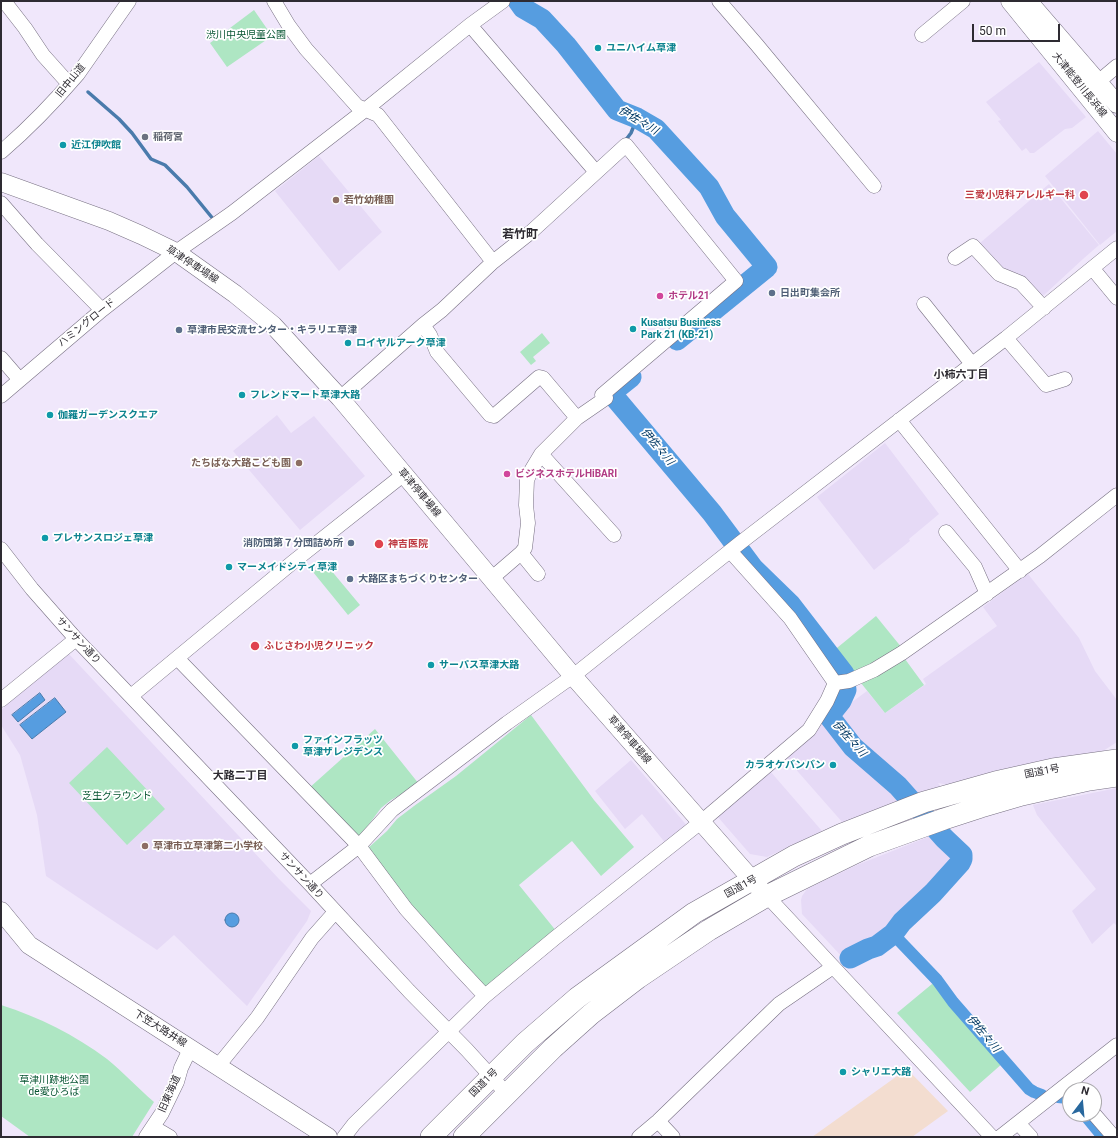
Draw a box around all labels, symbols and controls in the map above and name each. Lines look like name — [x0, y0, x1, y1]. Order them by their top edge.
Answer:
scale bar — [974, 16, 1062, 42]
text: 50 m — [979, 24, 1006, 38]
park label: 渋川中央児童公園 — [206, 29, 286, 41]
place label: ユニハイム草津 — [606, 42, 676, 54]
marker: ユニハイム草津 — [593, 43, 603, 53]
street label: 大津能登川長浜線 — [1049, 50, 1109, 120]
street label: 旧中山道 — [54, 62, 88, 100]
water label: 伊佐々川 — [616, 104, 660, 138]
place label: 稲荷宮 — [153, 131, 183, 143]
marker: 稲荷宮 — [140, 132, 150, 142]
place label: 近江伊吹館 — [71, 139, 121, 151]
marker: 近江伊吹館 — [58, 140, 68, 150]
place label: 三愛小児科アレルギー科 — [965, 189, 1075, 201]
marker: 三愛小児科アレルギー科 — [1078, 189, 1090, 201]
place label: 若竹幼稚園 — [344, 194, 394, 206]
marker: 若竹幼稚園 — [331, 195, 341, 205]
district label: 若竹町 — [502, 228, 538, 242]
street label: 草津停車場線 — [164, 244, 220, 286]
place label: 日出町集会所 — [780, 287, 840, 299]
marker: 日出町集会所 — [767, 288, 777, 298]
place label: ホテル21 — [668, 290, 709, 302]
marker: ホテル21 — [655, 291, 665, 301]
street label: ハミングロード — [56, 296, 118, 350]
place label: Kusatsu Business Park 21 (KB-21) — [641, 317, 721, 340]
place label: 草津市民交流センター・キラリエ草津 — [187, 324, 357, 336]
marker: Kusatsu Business Park 21 (KB-21) — [628, 324, 638, 334]
marker: 草津市民交流センター・キラリエ草津 — [174, 325, 184, 335]
place label: ロイヤルアーク草津 — [356, 337, 445, 349]
marker: ロイヤルアーク草津 — [343, 338, 353, 348]
district label: 小柿六丁目 — [934, 368, 988, 382]
place label: フレンドマート草津大路 — [250, 389, 360, 401]
marker: フレンドマート草津大路 — [237, 390, 247, 400]
place label: 伽羅ガーデンスクエア — [58, 409, 158, 421]
marker: 伽羅ガーデンスクエア — [45, 410, 55, 420]
water label: 伊佐々川 — [638, 426, 676, 468]
place label: たちばな大路こども園 — [191, 457, 291, 469]
marker: たちばな大路こども園 — [294, 458, 304, 468]
street label: 草津停車場線 — [395, 466, 443, 520]
place label: ビジネスホテルHiBARI — [515, 468, 617, 480]
marker: ビジネスホテルHiBARI — [502, 469, 512, 479]
place label: プレサンスロジェ草津 — [53, 532, 153, 544]
marker: プレサンスロジェ草津 — [40, 533, 50, 543]
place label: 消防団第７分団詰め所 — [243, 537, 343, 549]
marker: 消防団第７分団詰め所 — [346, 538, 356, 548]
marker: 神吉医院 — [373, 538, 385, 550]
place label: 神吉医院 — [388, 538, 428, 550]
place label: マーメイドシティ草津 — [237, 561, 337, 573]
marker: マーメイドシティ草津 — [224, 562, 234, 572]
place label: 大路区まちづくりセンター — [358, 573, 478, 585]
marker: 大路区まちづくりセンター — [345, 574, 355, 584]
street label: サンサン通り — [53, 615, 103, 667]
marker: ふじさわ小児クリニック — [249, 640, 261, 652]
place label: ふじさわ小児クリニック — [264, 640, 374, 652]
place label: サーパス草津大路 — [439, 659, 519, 671]
marker: サーパス草津大路 — [426, 660, 436, 670]
street label: 草津停車場線 — [605, 713, 653, 767]
water label: 伊佐々川 — [829, 718, 869, 760]
place label: ファインフラッツ 草津ザレジデンス — [303, 734, 383, 758]
marker: ファインフラッツ 草津ザレジデンス — [290, 741, 300, 751]
place label: カラオケバンバン — [745, 759, 825, 771]
marker: カラオケバンバン — [828, 760, 838, 770]
street label: 国道1号 — [1023, 763, 1061, 781]
district label: 大路二丁目 — [213, 769, 267, 783]
park label: 芝生グラウンド — [82, 790, 152, 802]
place label: 草津市立草津第二小学校 — [153, 840, 263, 852]
marker: 草津市立草津第二小学校 — [140, 841, 150, 851]
street label: サンサン通り — [276, 850, 326, 902]
street label: 国道1号 — [723, 873, 759, 901]
street label: 下笠大路井線 — [131, 1008, 189, 1050]
water label: 伊佐々川 — [964, 1013, 1002, 1055]
street label: 国道1号 — [467, 1066, 501, 1100]
place label: シャリエ大路 — [851, 1066, 911, 1078]
marker: シャリエ大路 — [838, 1067, 848, 1077]
street label: 旧東海道 — [156, 1073, 184, 1115]
park label: 草津川跡地公園 de愛ひろば — [19, 1074, 89, 1098]
north arrow — [1062, 1082, 1102, 1122]
text: N — [1080, 1084, 1091, 1098]

